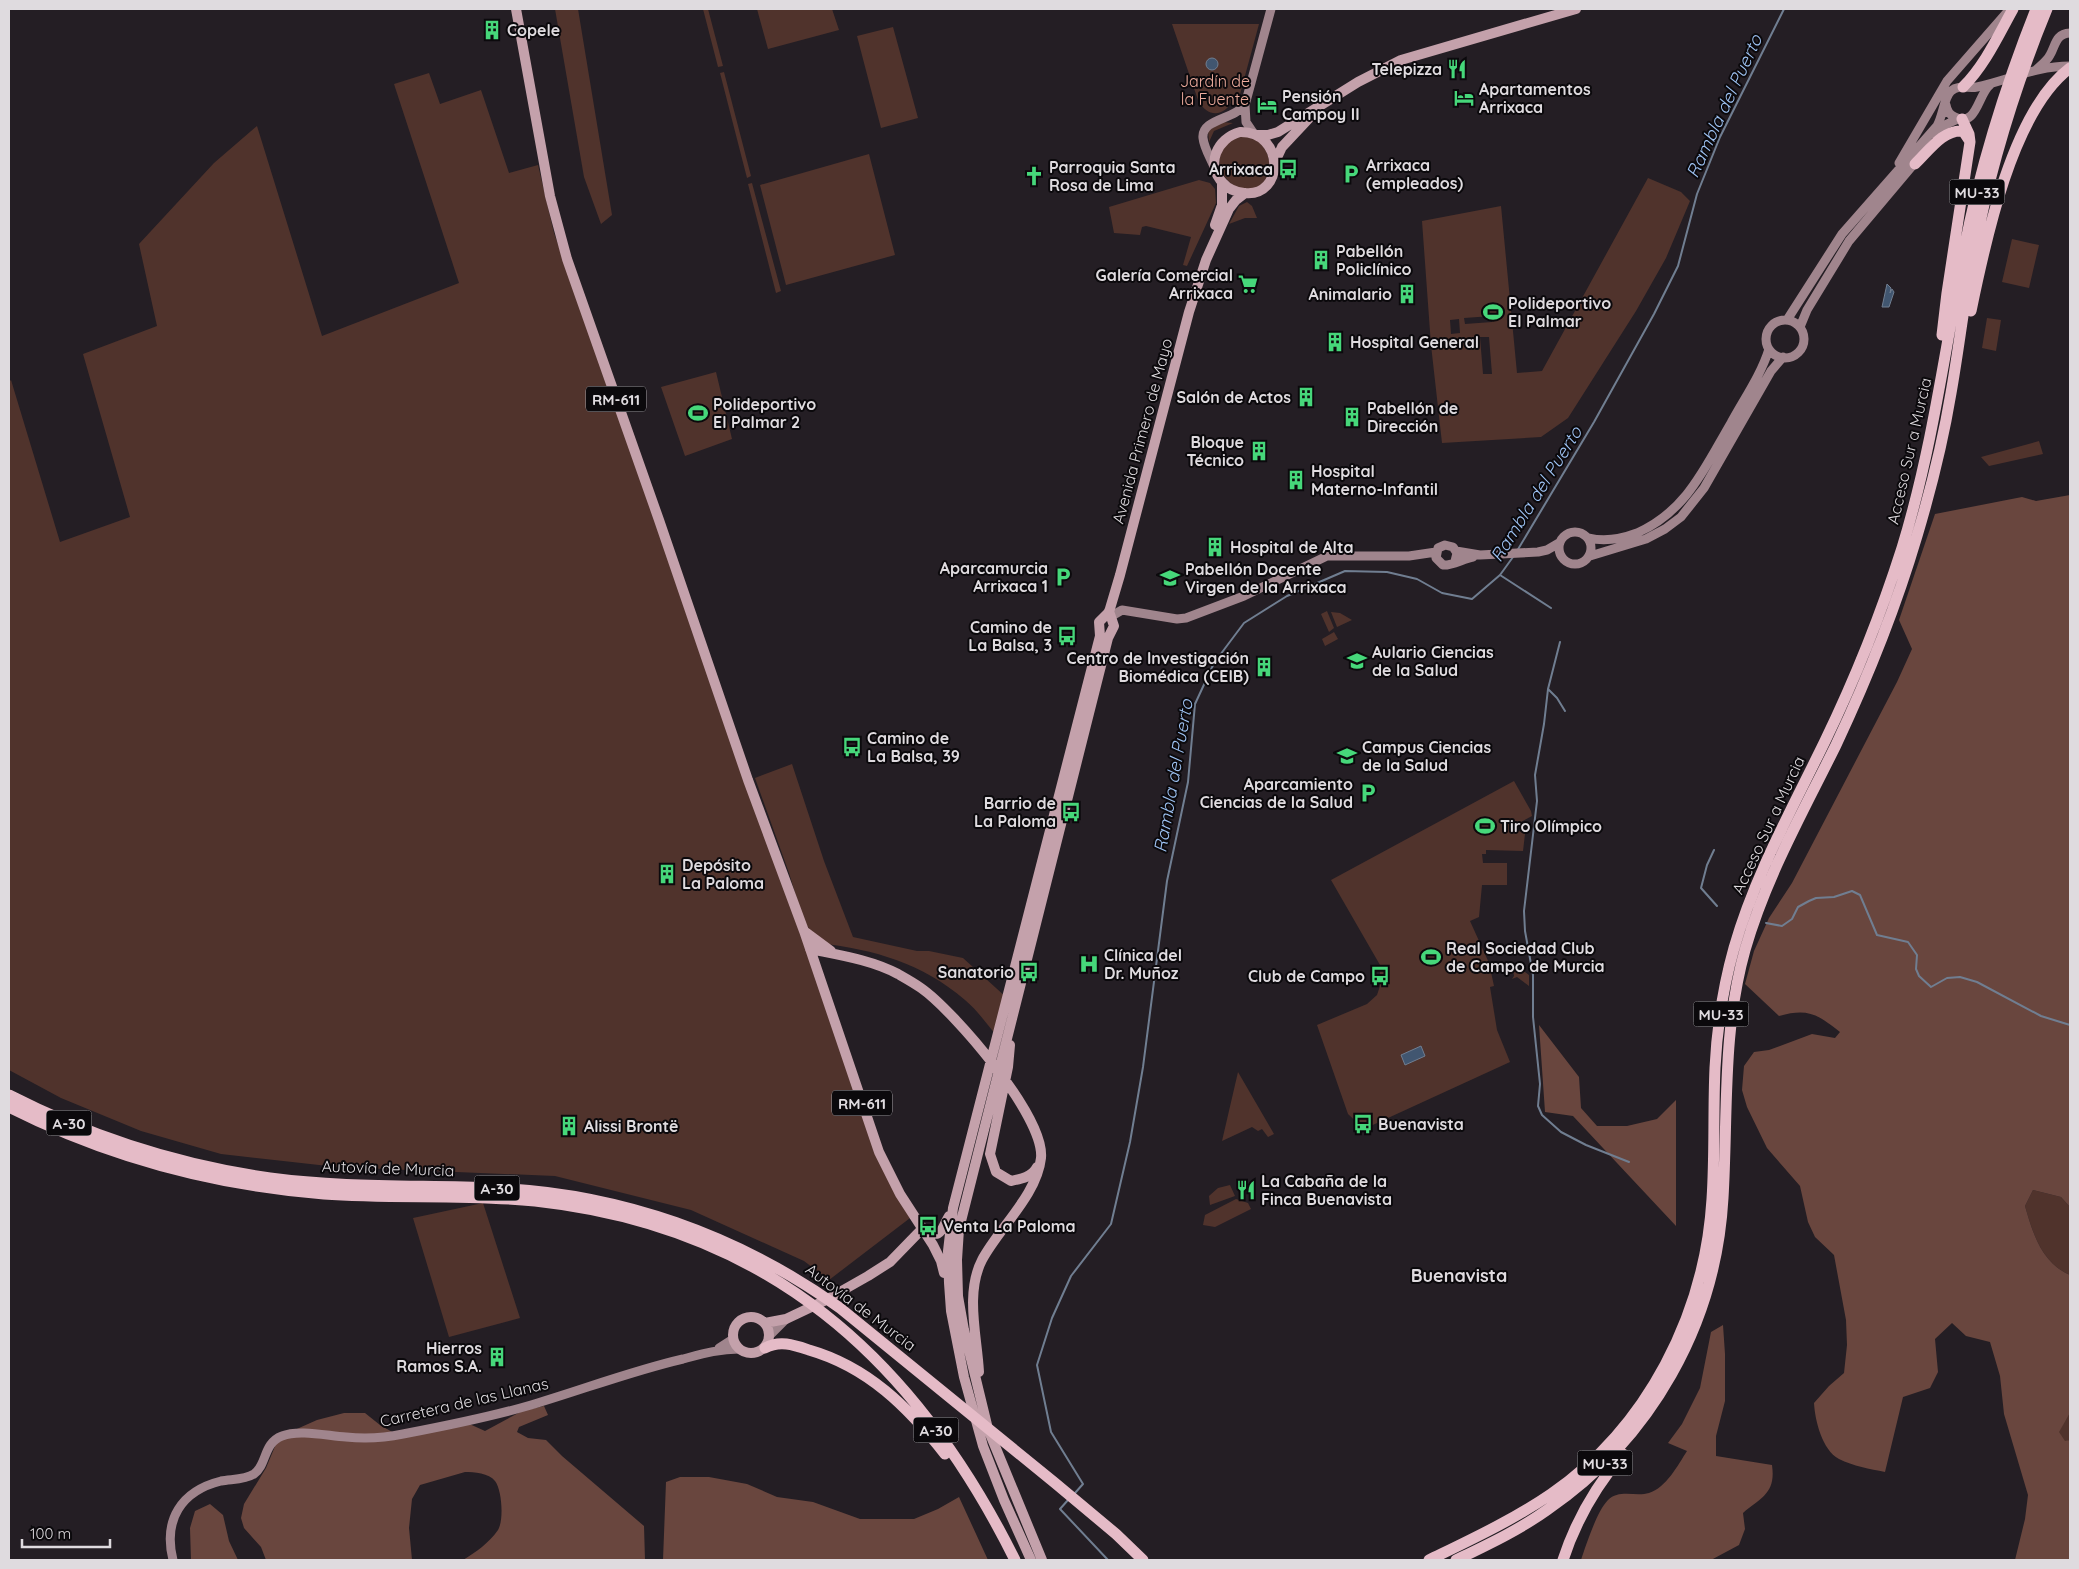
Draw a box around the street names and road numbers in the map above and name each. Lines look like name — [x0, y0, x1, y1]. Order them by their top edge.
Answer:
road number: MU-33 — [1950, 180, 2004, 204]
street label: Avenida Primero de Mayo — [1108, 336, 1176, 526]
street label: Acceso Sur a Murcia — [1882, 376, 1936, 526]
road number: RM-611 — [586, 386, 646, 412]
street label: Acceso Sur a Murcia — [1727, 753, 1809, 897]
road number: MU-33 — [1694, 1002, 1748, 1026]
road number: RM-611 — [832, 1090, 892, 1116]
road number: A-30 — [46, 1110, 92, 1136]
street label: Autovía de Murcia — [321, 1156, 455, 1180]
road number: A-30 — [474, 1176, 520, 1200]
street label: Autovía de Murcia — [802, 1259, 920, 1355]
street label: Carretera de las Llanas — [378, 1373, 550, 1431]
road number: A-30 — [914, 1418, 958, 1442]
road number: MU-33 — [1578, 1450, 1632, 1476]

